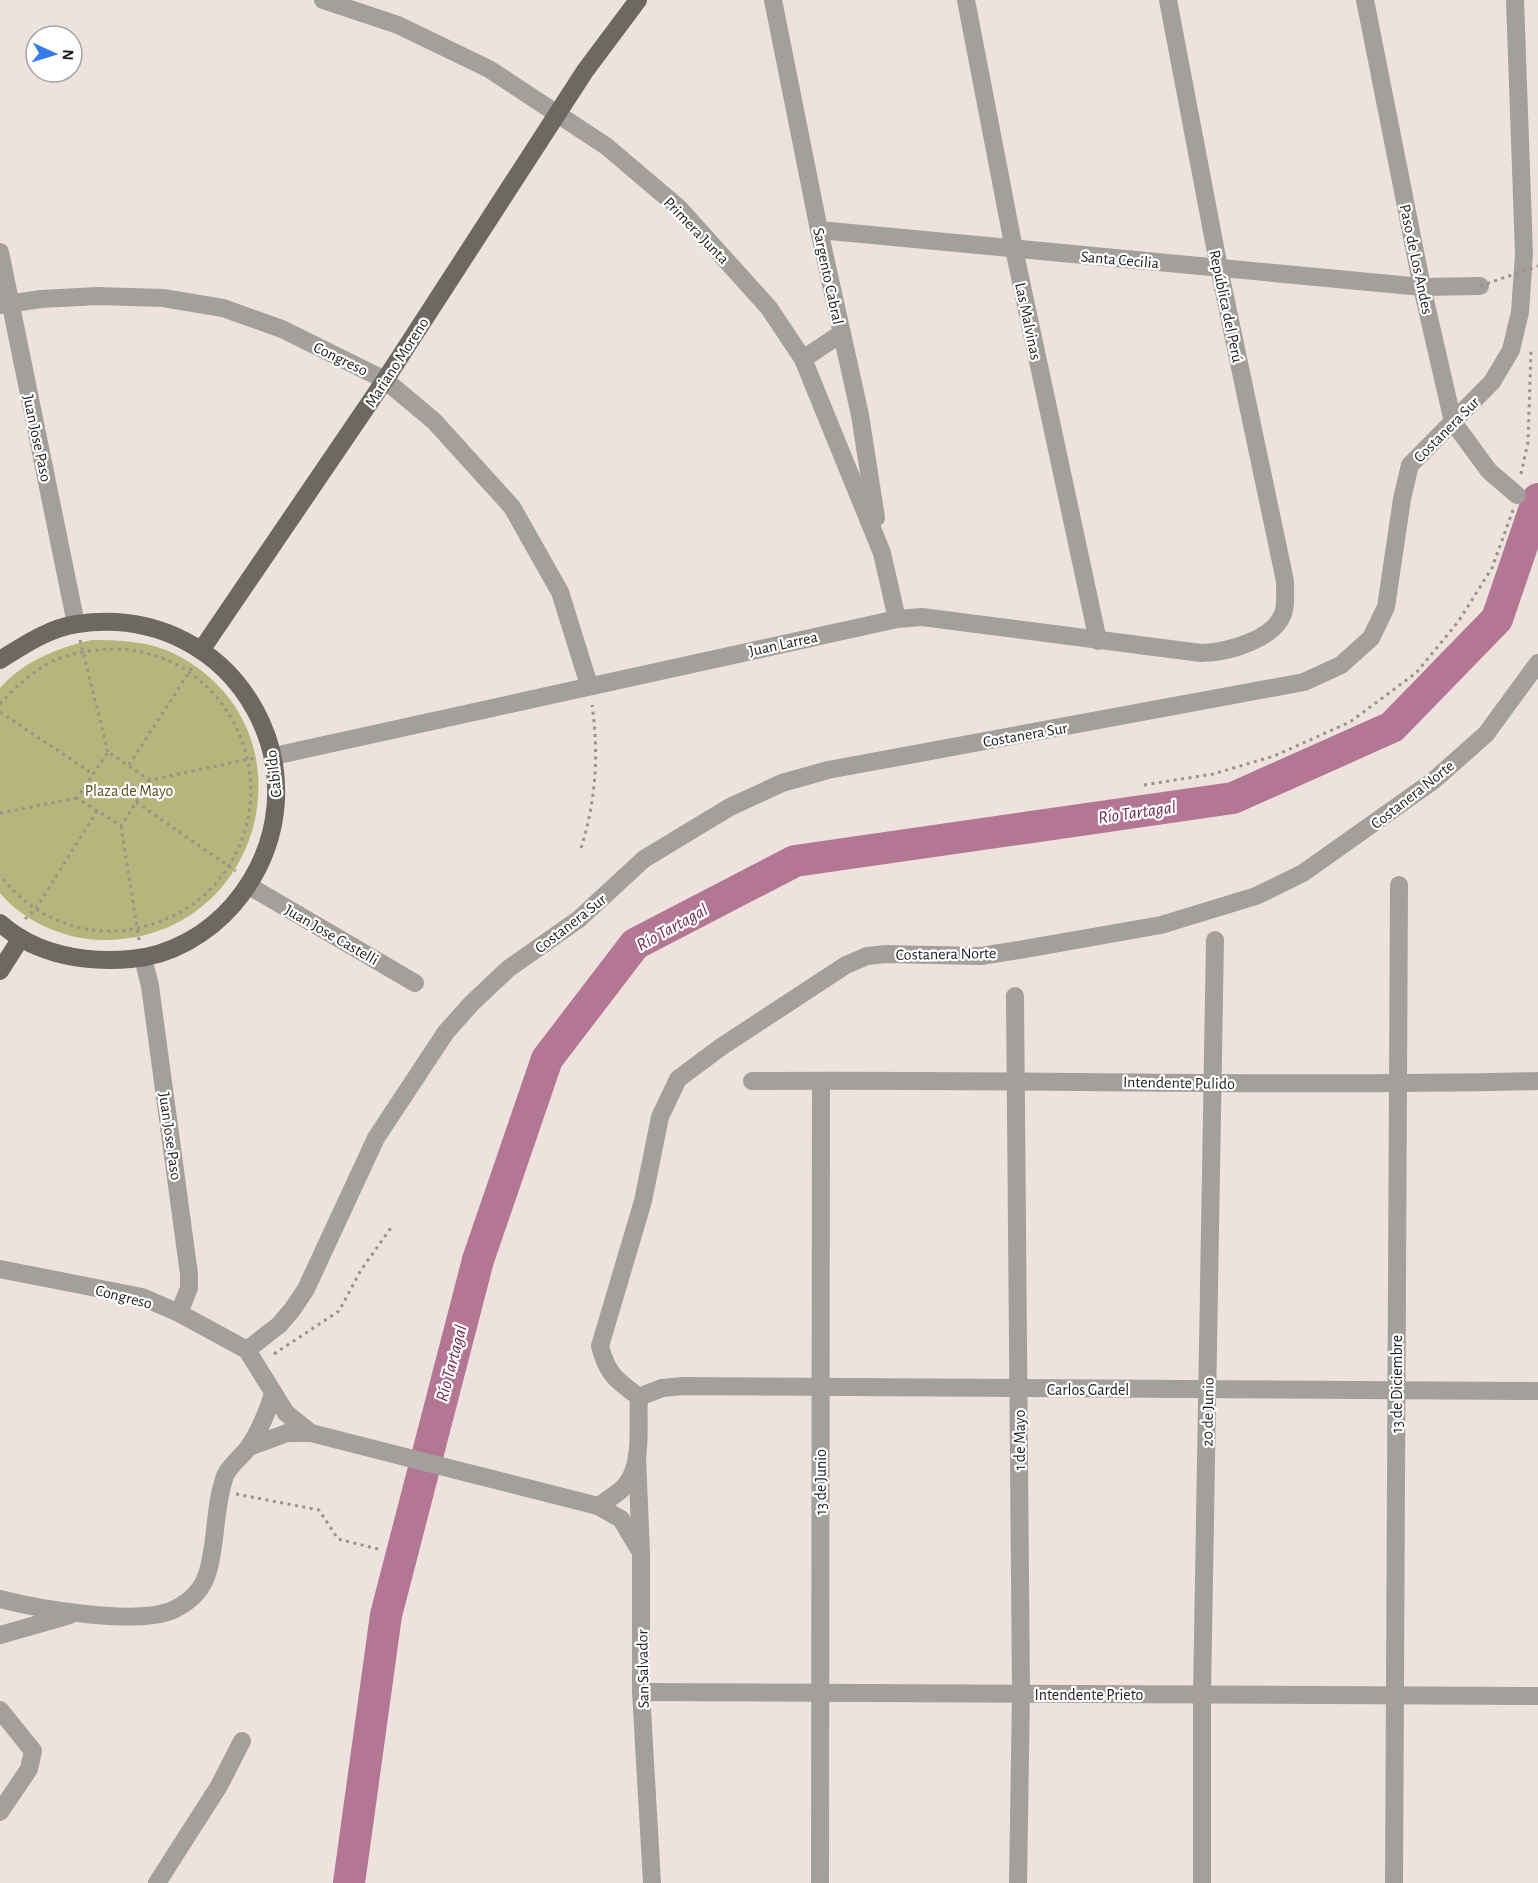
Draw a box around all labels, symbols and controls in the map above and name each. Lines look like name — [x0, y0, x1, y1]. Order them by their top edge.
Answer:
north arrow — [24, 24, 84, 84]
text: N — [60, 49, 76, 61]
street label: Primera Junta — [661, 194, 732, 267]
street label: Paso de Los Andes — [1397, 203, 1435, 316]
street label: Sargento Cabral — [810, 226, 846, 326]
street label: República del Perú — [1206, 248, 1246, 364]
street label: Santa Cecilia — [1080, 249, 1160, 271]
street label: Las Malvinas — [1012, 281, 1044, 361]
street label: Mariano Moreno — [362, 315, 432, 410]
street label: Congreso — [311, 339, 370, 379]
street label: Juan Jose Paso — [20, 393, 54, 483]
street label: Costanera Sur — [1411, 393, 1483, 466]
street label: Juan Larrea — [747, 629, 819, 659]
street label: Costanera Sur — [982, 720, 1069, 750]
street label: Cabildo — [263, 749, 285, 799]
street label: Costanera Norte — [1368, 758, 1457, 832]
park label: Plaza de Mayo — [85, 783, 173, 800]
water label: Río Tartagal — [1097, 799, 1177, 827]
street label: Costanera Sur — [532, 891, 610, 956]
water label: Río Tartagal — [634, 901, 711, 955]
street label: Juan Jose Castelli — [282, 902, 381, 968]
street label: Costanera Norte — [896, 945, 996, 963]
street label: Intendente Pulido — [1123, 1074, 1235, 1092]
street label: Juan Jose Paso — [156, 1091, 184, 1181]
street label: Congreso — [94, 1282, 154, 1312]
water label: Río Tartagal — [433, 1323, 471, 1403]
street label: 13 de Diciembre — [1389, 1335, 1405, 1433]
street label: 20 de Junio — [1199, 1377, 1217, 1447]
street label: Carlos Gardel — [1047, 1382, 1129, 1398]
street label: 1 de Mayo — [1012, 1410, 1029, 1470]
street label: 13 de Junio — [813, 1449, 829, 1515]
street label: San Salvador — [634, 1629, 652, 1709]
street label: Intendente Prieto — [1035, 1687, 1144, 1703]

